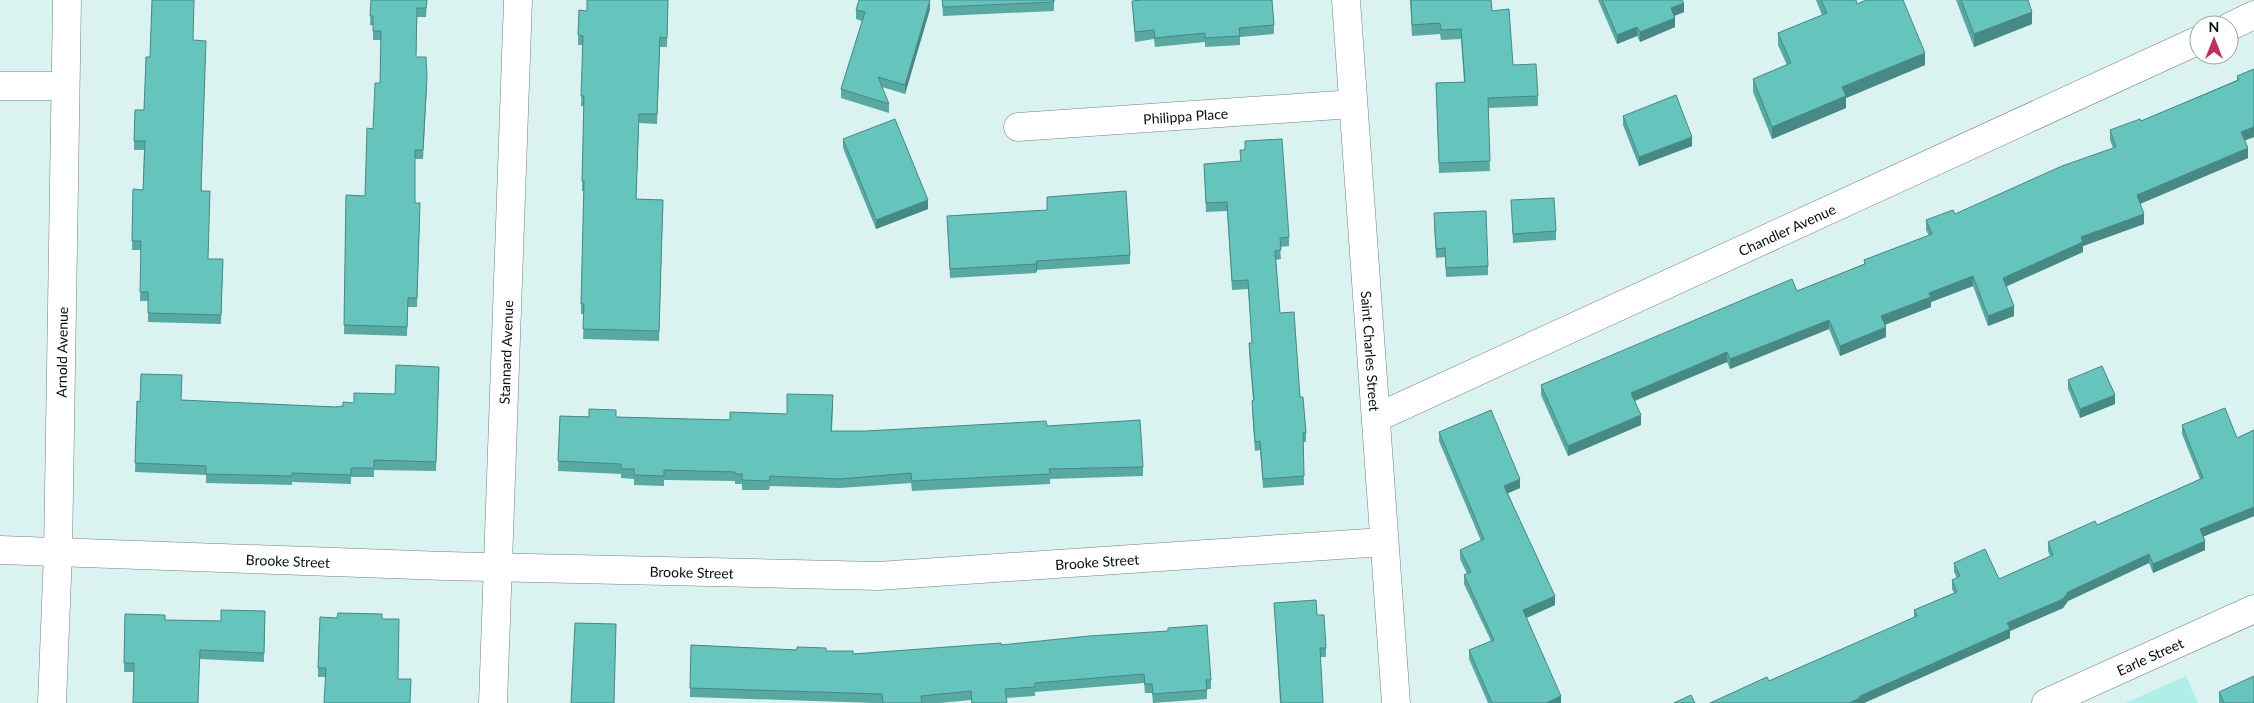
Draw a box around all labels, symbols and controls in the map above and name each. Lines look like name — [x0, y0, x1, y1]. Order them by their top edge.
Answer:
north arrow — [2189, 15, 2239, 65]
text: N — [2209, 18, 2219, 35]
street label: Philippa Place — [1143, 104, 1229, 127]
street label: Chandler Avenue — [1736, 200, 1838, 259]
street label: Saint Charles Street — [1358, 290, 1384, 412]
street label: Stannard Avenue — [495, 300, 516, 405]
street label: Arnold Avenue — [52, 307, 71, 398]
street label: Brooke Street — [245, 550, 330, 570]
street label: Brooke Street — [1055, 550, 1140, 573]
street label: Brooke Street — [649, 562, 734, 581]
street label: Earle Street — [2114, 634, 2186, 678]

